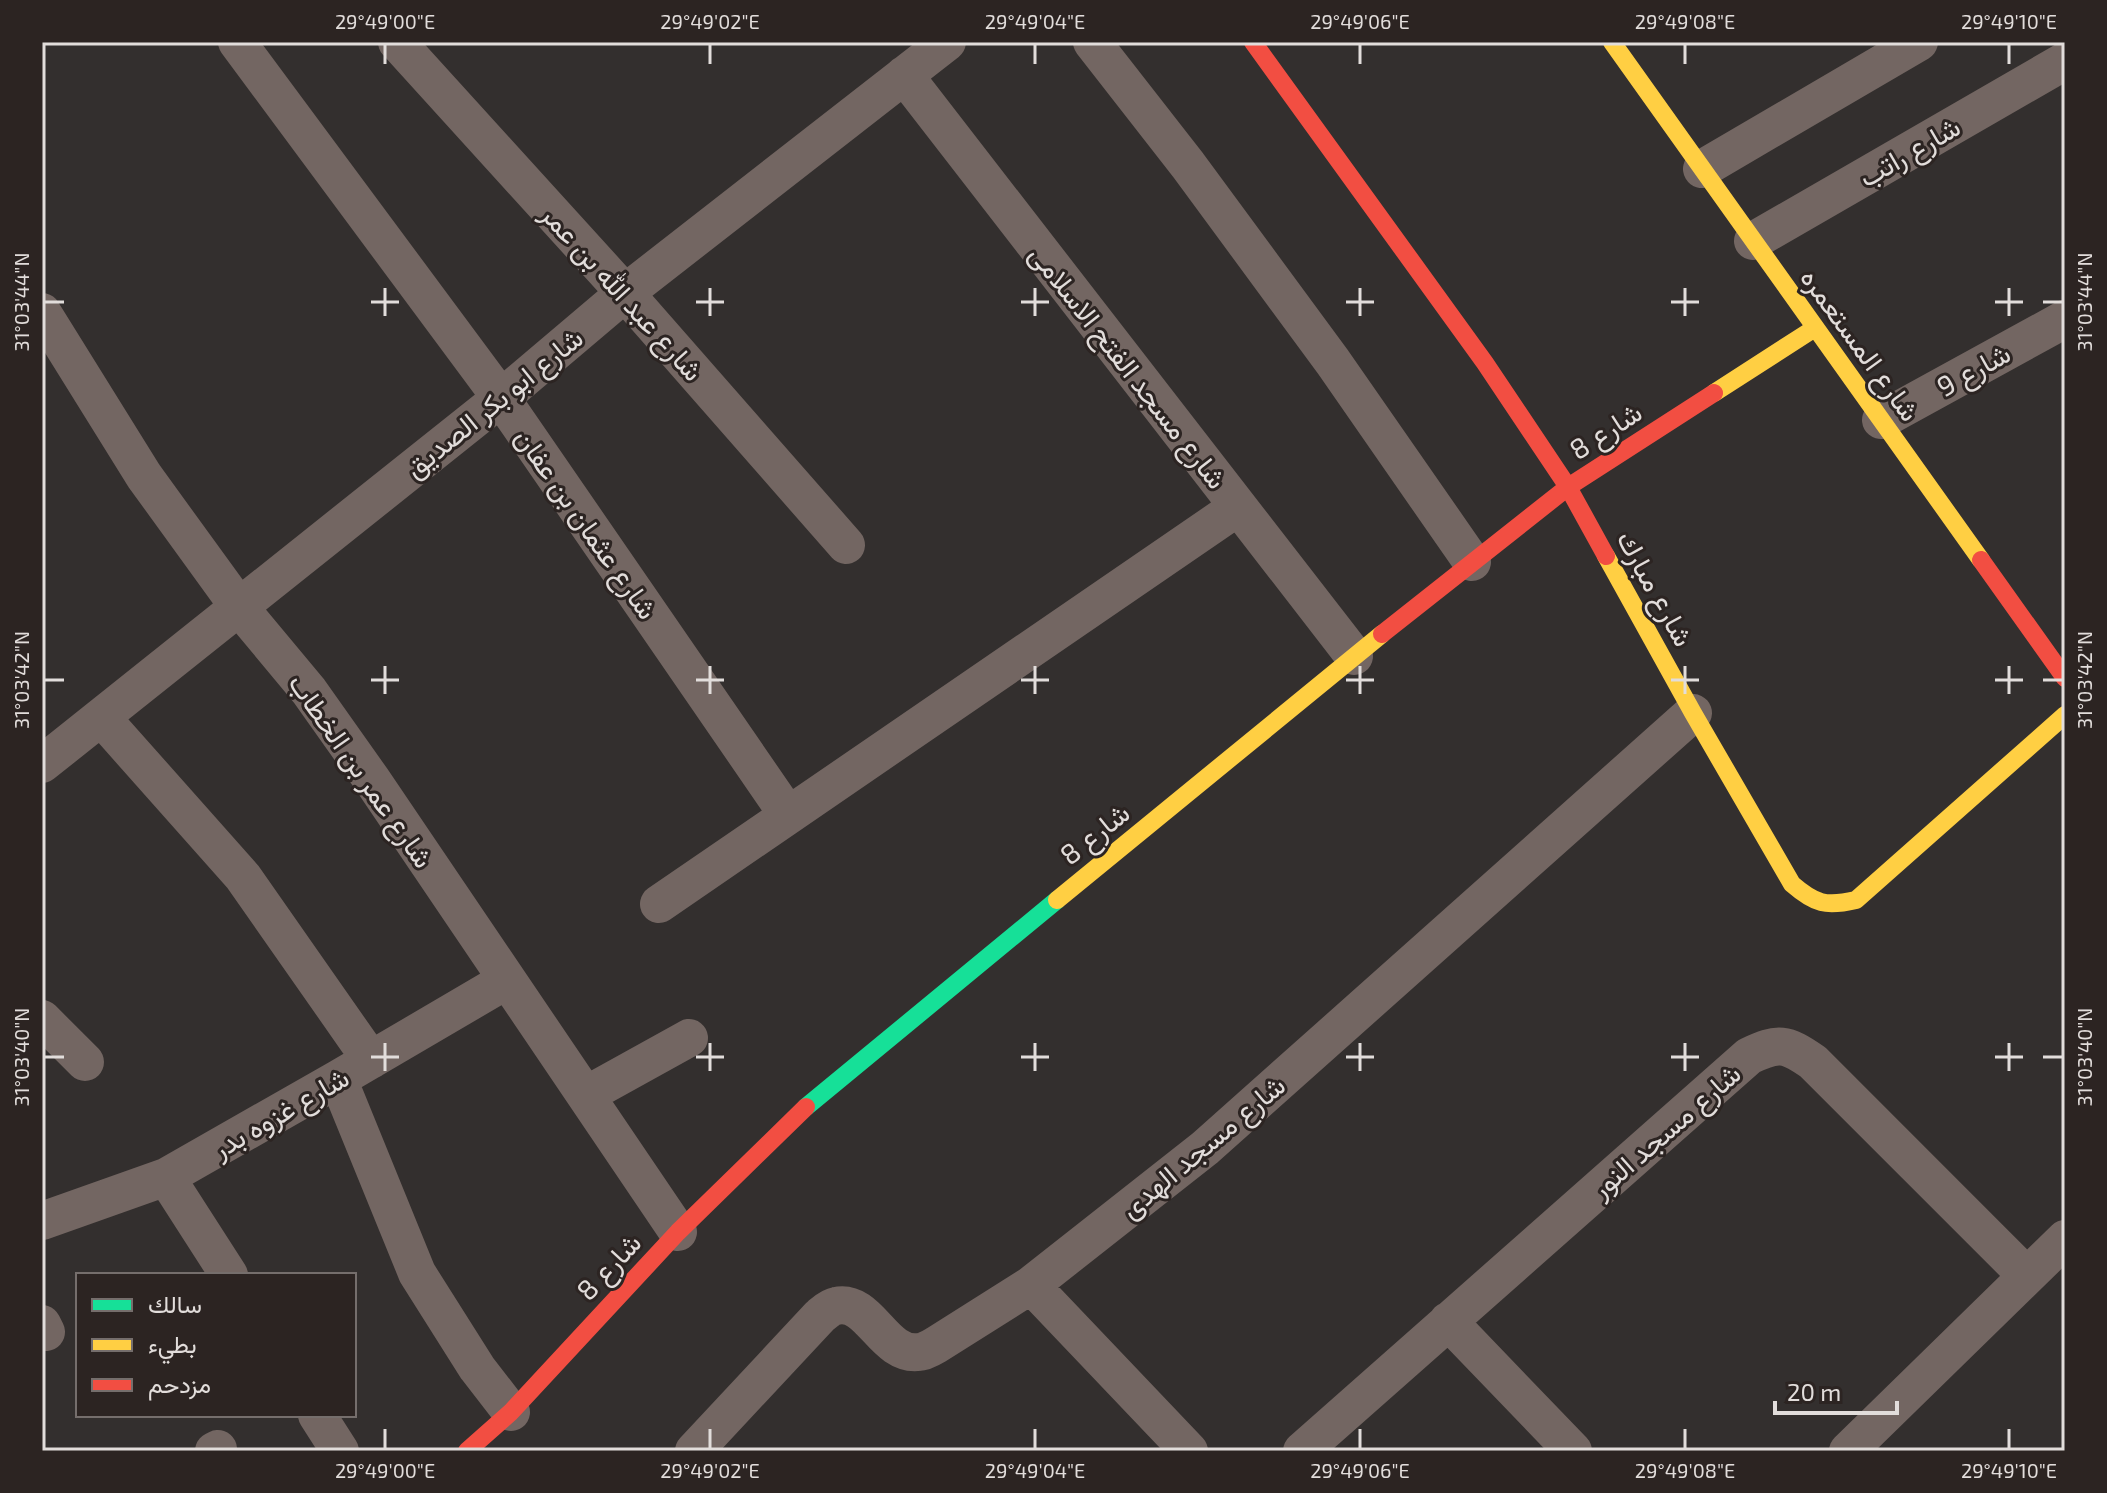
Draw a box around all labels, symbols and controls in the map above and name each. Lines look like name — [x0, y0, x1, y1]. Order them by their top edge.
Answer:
text: 29°49'00"E — [335, 9, 435, 33]
text: 29°49'02"E — [660, 9, 760, 33]
text: 29°49'04"E — [985, 9, 1085, 33]
text: 29°49'06"E — [1310, 9, 1410, 33]
text: 29°49'08"E — [1635, 9, 1735, 33]
text: 29°49'10"E — [1961, 9, 2057, 33]
street label: شارع راتب — [1852, 108, 1967, 196]
street label: شارع عبد الله بن عمر — [532, 196, 711, 389]
street label: شارع مسجد الفتح الاسلامى — [1020, 237, 1235, 497]
text: 31°03'44"N — [9, 253, 33, 351]
text: 31°03'44"N — [2072, 253, 2096, 351]
street label: شارع المستعمره — [1792, 261, 1928, 429]
street label: شارع ابو بكر الصديق — [397, 320, 591, 487]
street label: شارع 9 — [1930, 335, 2017, 406]
street label: شارع 8 — [1562, 394, 1649, 468]
street label: شارع عثمان بن عفان — [506, 421, 666, 627]
street label: شارع مبارك — [1608, 524, 1702, 653]
text: 31°03'42"N — [9, 631, 33, 729]
text: 31°03'42"N — [2072, 631, 2096, 729]
street label: شارع عمر بن الخطاب — [280, 666, 442, 875]
street label: شارع 8 — [1052, 795, 1138, 874]
text: 31°03'40"N — [9, 1008, 33, 1106]
text: 31°03'40"N — [2072, 1008, 2096, 1106]
street label: شارع مسجد النور — [1582, 1056, 1749, 1207]
street label: شارع غزوه بدر — [205, 1059, 356, 1168]
street label: شارع مسجد الهدى — [1113, 1067, 1293, 1227]
street label: شارع 8 — [568, 1225, 650, 1309]
legend — [76, 1273, 356, 1417]
text: سالك — [148, 1289, 202, 1318]
text: بطيء — [148, 1329, 197, 1364]
scale bar — [1775, 1365, 1897, 1415]
text: مزدحم — [148, 1369, 211, 1401]
text: 20 m — [1787, 1377, 1841, 1406]
text: 29°49'00"E — [335, 1458, 435, 1482]
text: 29°49'02"E — [660, 1458, 760, 1482]
text: 29°49'04"E — [985, 1458, 1085, 1482]
text: 29°49'06"E — [1310, 1458, 1410, 1482]
text: 29°49'08"E — [1635, 1458, 1735, 1482]
text: 29°49'10"E — [1961, 1458, 2057, 1482]

